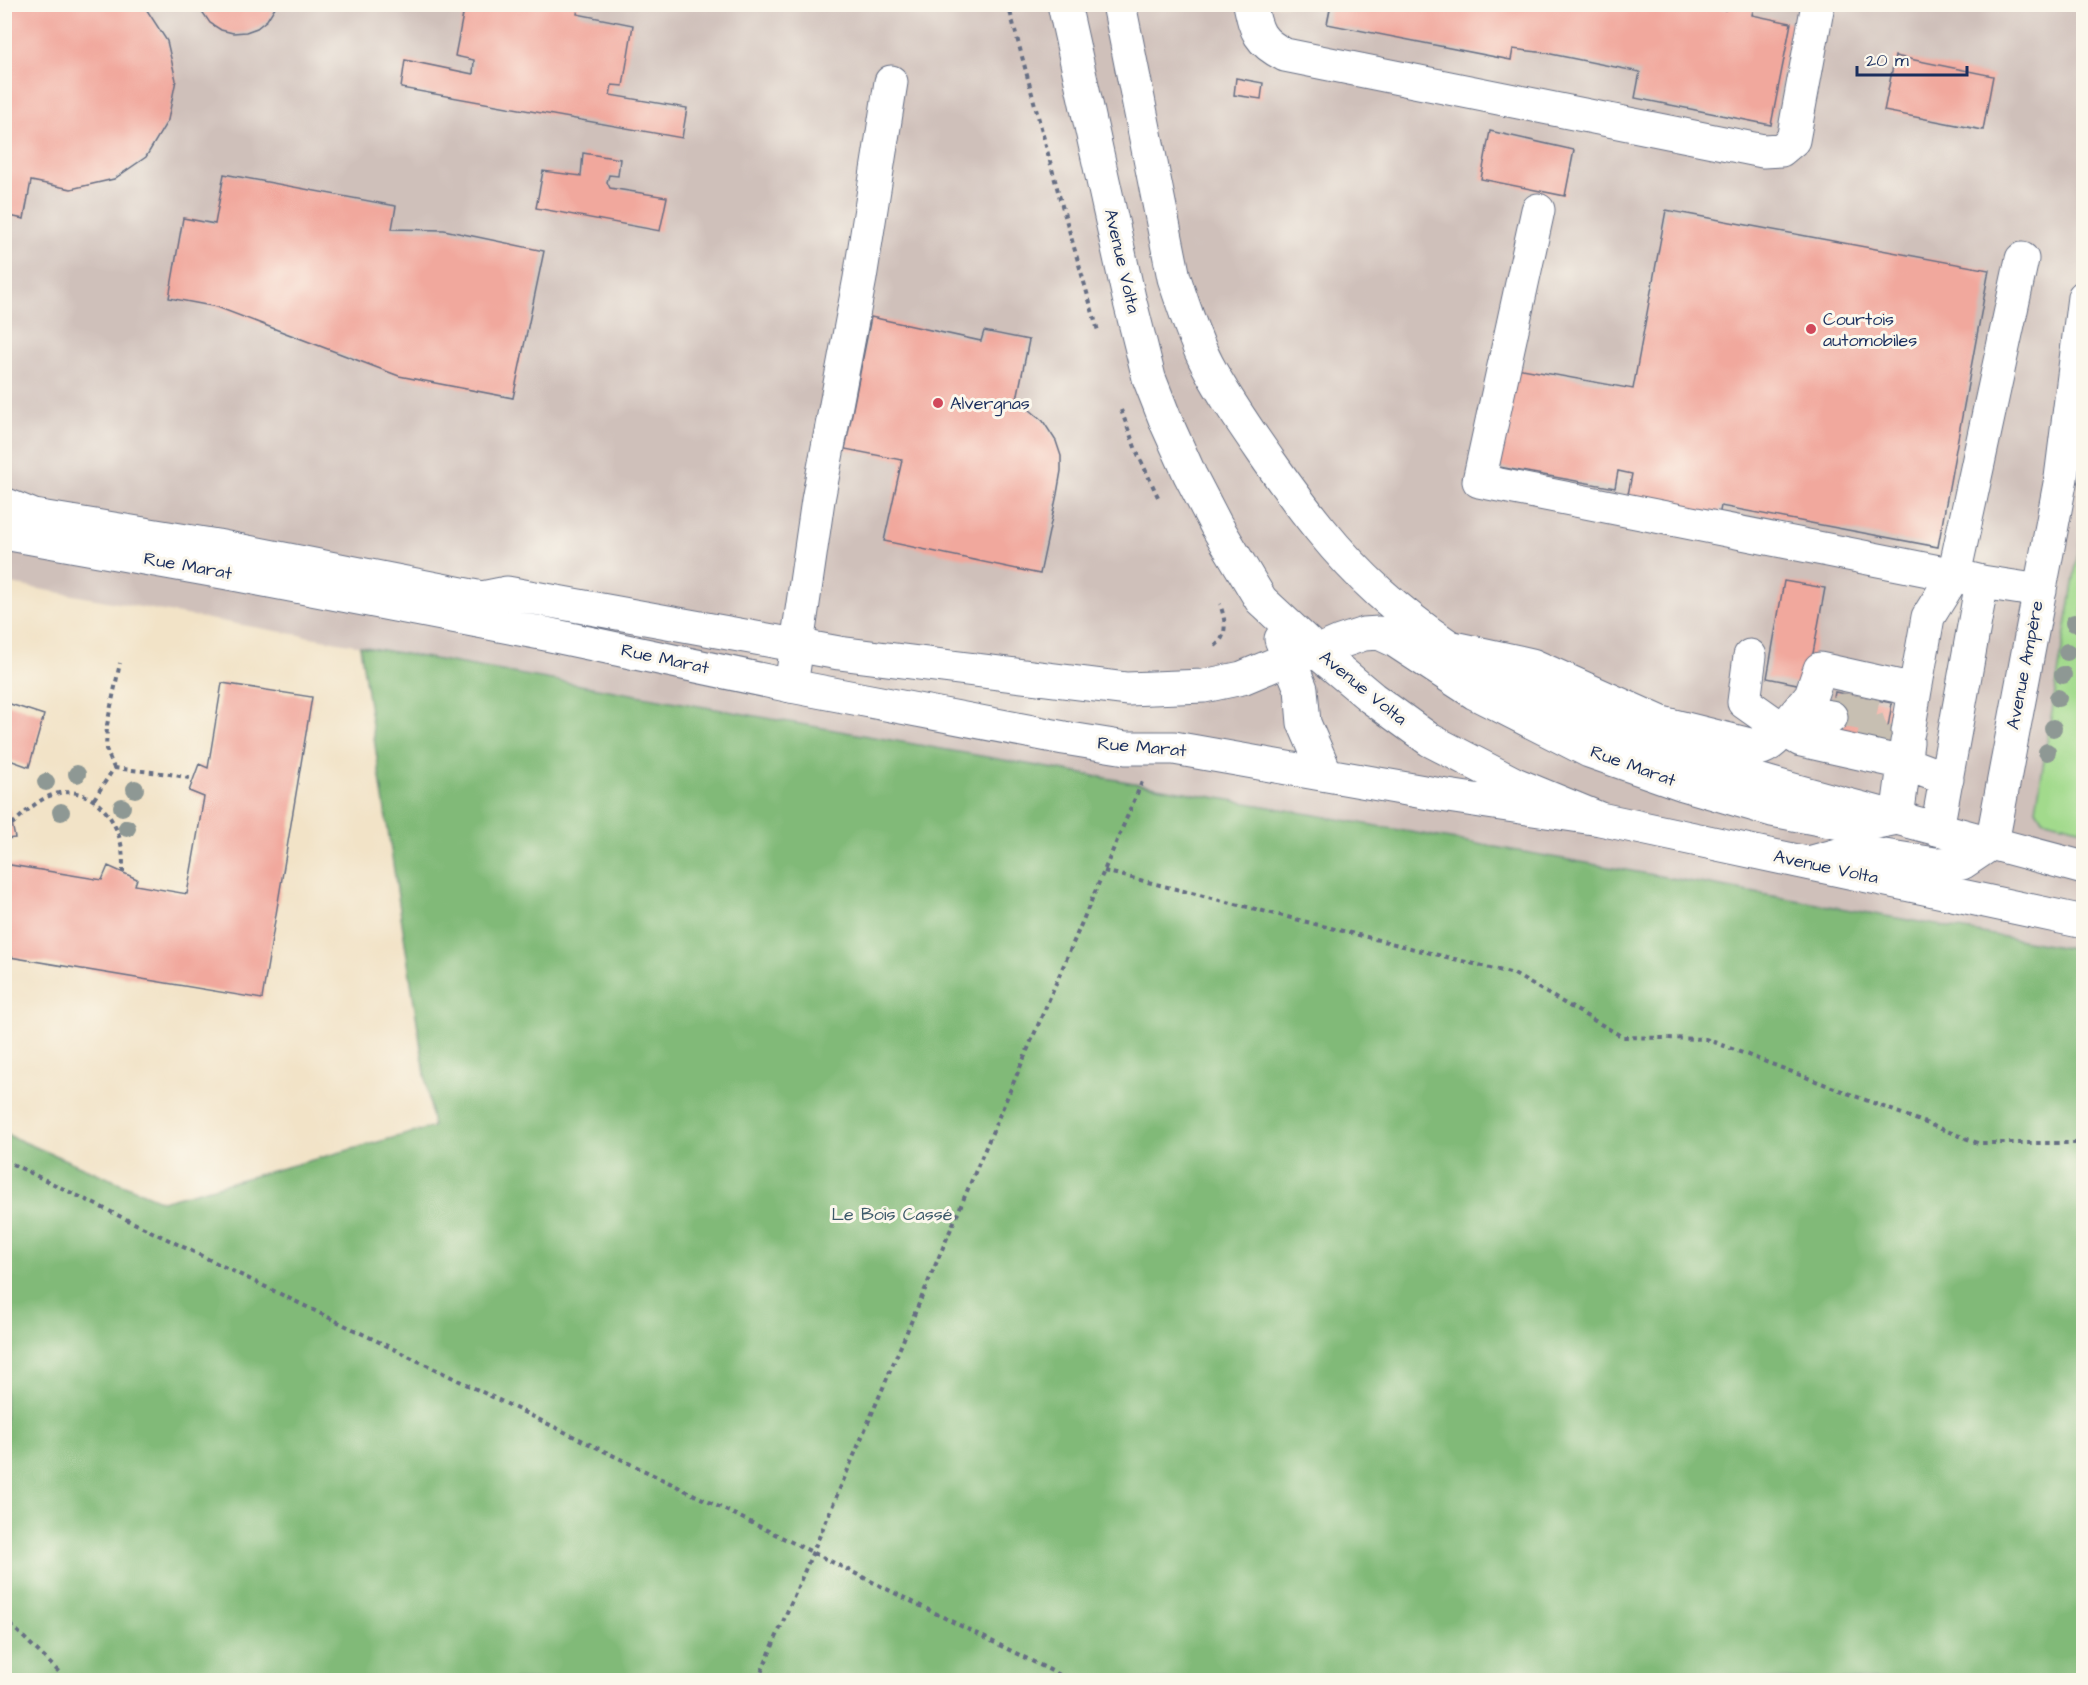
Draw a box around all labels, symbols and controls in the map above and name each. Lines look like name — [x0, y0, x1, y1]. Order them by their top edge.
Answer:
scale bar — [1857, 39, 1966, 77]
text: 20 m — [1866, 48, 1909, 73]
street label: Avenue Volta — [1098, 206, 1146, 316]
place label: Courtois automobiles — [1823, 307, 1917, 353]
marker: Courtois automobiles — [1804, 322, 1818, 336]
place label: Alvergnas — [950, 391, 1030, 417]
marker: Alvergnas — [931, 396, 945, 410]
street label: Rue Marat — [142, 546, 235, 586]
street label: Avenue Ampère — [2000, 598, 2050, 732]
street label: Rue Marat — [619, 637, 712, 681]
street label: Avenue Volta — [1314, 645, 1412, 731]
street label: Rue Marat — [1096, 731, 1188, 763]
street label: Rue Marat — [1587, 739, 1680, 793]
street label: Avenue Volta — [1771, 844, 1881, 890]
park label: Le Bois Cassé — [831, 1202, 953, 1227]

